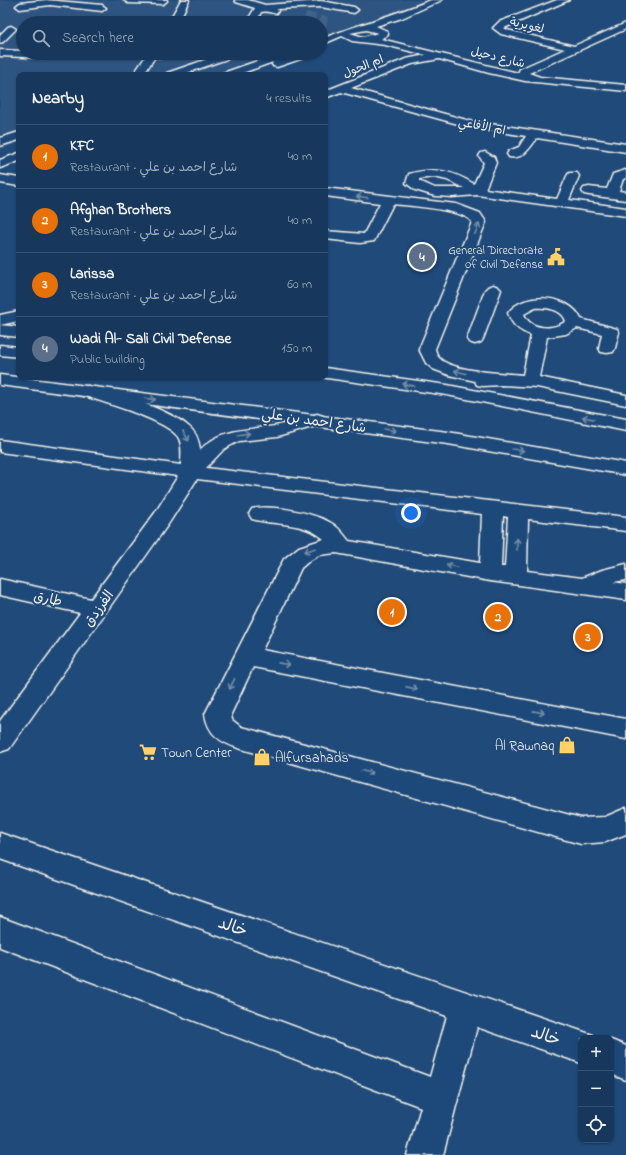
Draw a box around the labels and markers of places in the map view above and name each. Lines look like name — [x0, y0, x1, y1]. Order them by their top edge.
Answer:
pin: 4 — [409, 242, 435, 272]
place label: General Directorate of Civil Defense — [448, 242, 544, 274]
public building icon: General Directorate of Civil Defense — [546, 247, 566, 267]
pin: 1 — [379, 597, 405, 627]
pin: 2 — [485, 602, 511, 632]
pin: 3 — [575, 622, 601, 652]
shop icon: Al Rawnaq — [557, 735, 577, 755]
place label: Al Rawnaq — [495, 736, 554, 757]
supermarket icon: Town Center — [138, 742, 158, 762]
place label: Town Center — [161, 743, 232, 764]
shop icon: Alfursahads — [252, 747, 272, 767]
place label: Alfursahads — [275, 748, 349, 769]

